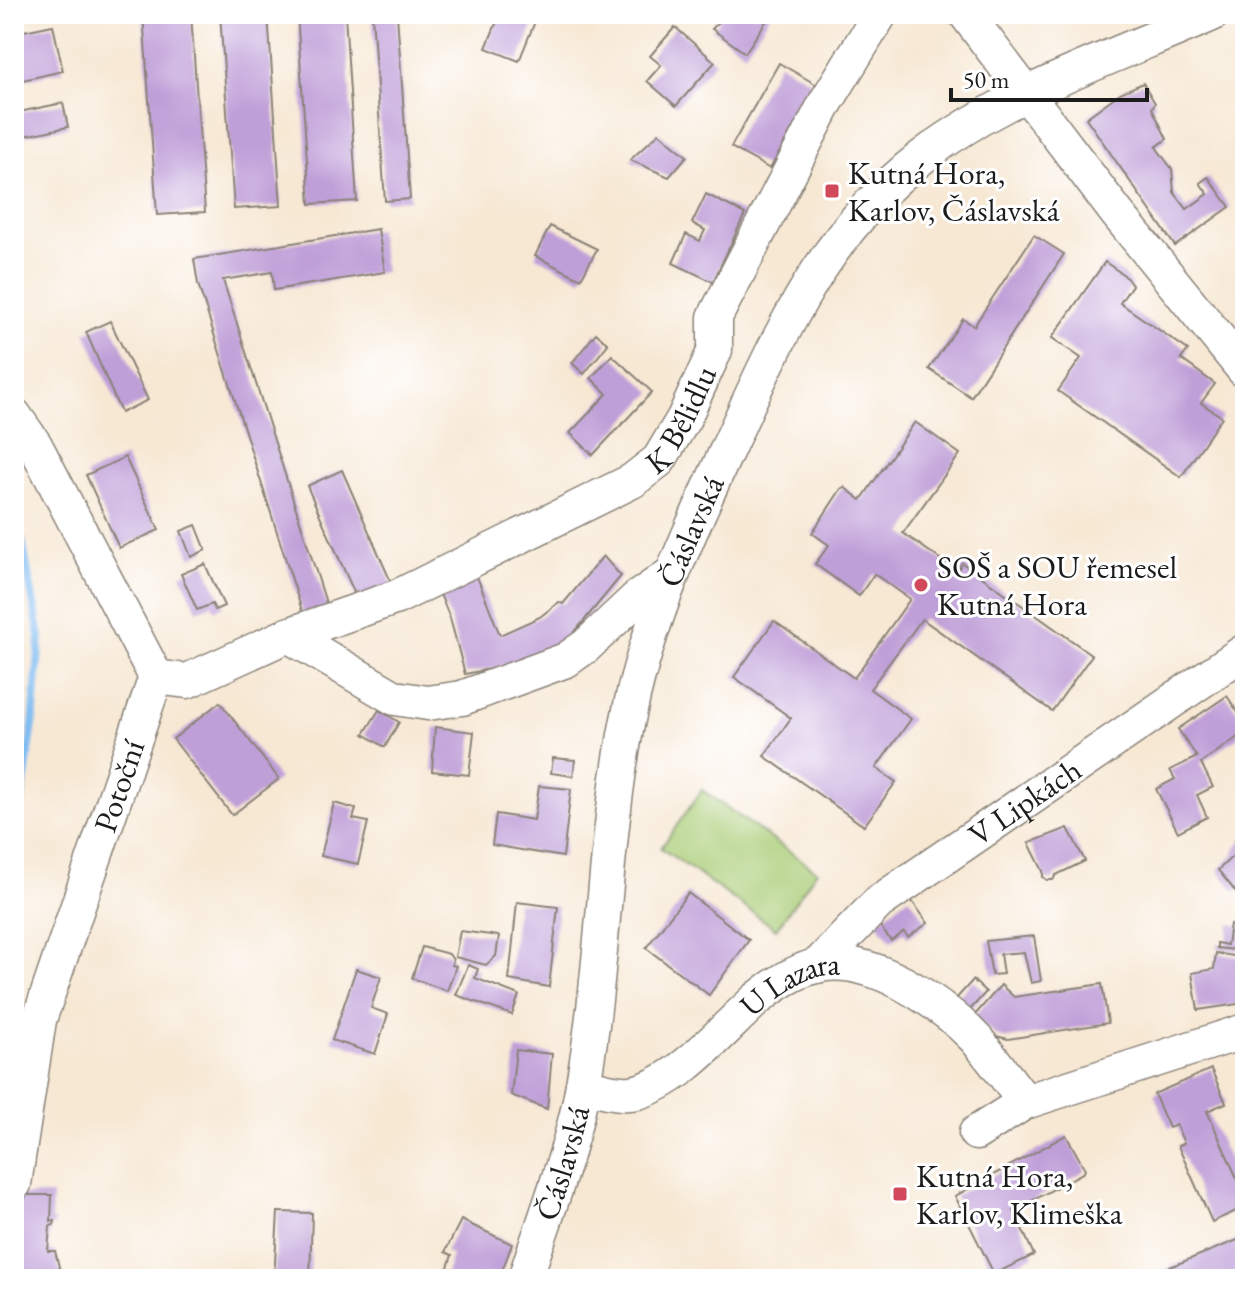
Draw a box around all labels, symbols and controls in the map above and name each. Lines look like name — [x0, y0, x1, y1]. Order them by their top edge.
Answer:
scale bar — [951, 52, 1147, 102]
text: 50 m — [963, 64, 1010, 95]
place label: Kutná Hora, Karlov, Čáslavská — [848, 152, 1060, 231]
marker: Kutná Hora, Karlov, Čáslavská — [823, 182, 841, 200]
street label: K Bělidlu — [637, 359, 726, 484]
street label: Čáslavská — [648, 468, 734, 593]
place label: SOŠ a SOU řemesel Kutná Hora — [937, 546, 1177, 625]
marker: SOŠ a SOU řemesel Kutná Hora — [912, 576, 930, 594]
street label: Potoční — [84, 734, 154, 838]
street label: V Lipkách — [960, 748, 1090, 855]
street label: U Lazara — [731, 943, 841, 1026]
street label: Čáslavská — [525, 1101, 599, 1226]
place label: Kutná Hora, Karlov, Klimeška — [916, 1155, 1123, 1234]
marker: Kutná Hora, Karlov, Klimeška — [891, 1185, 909, 1203]

